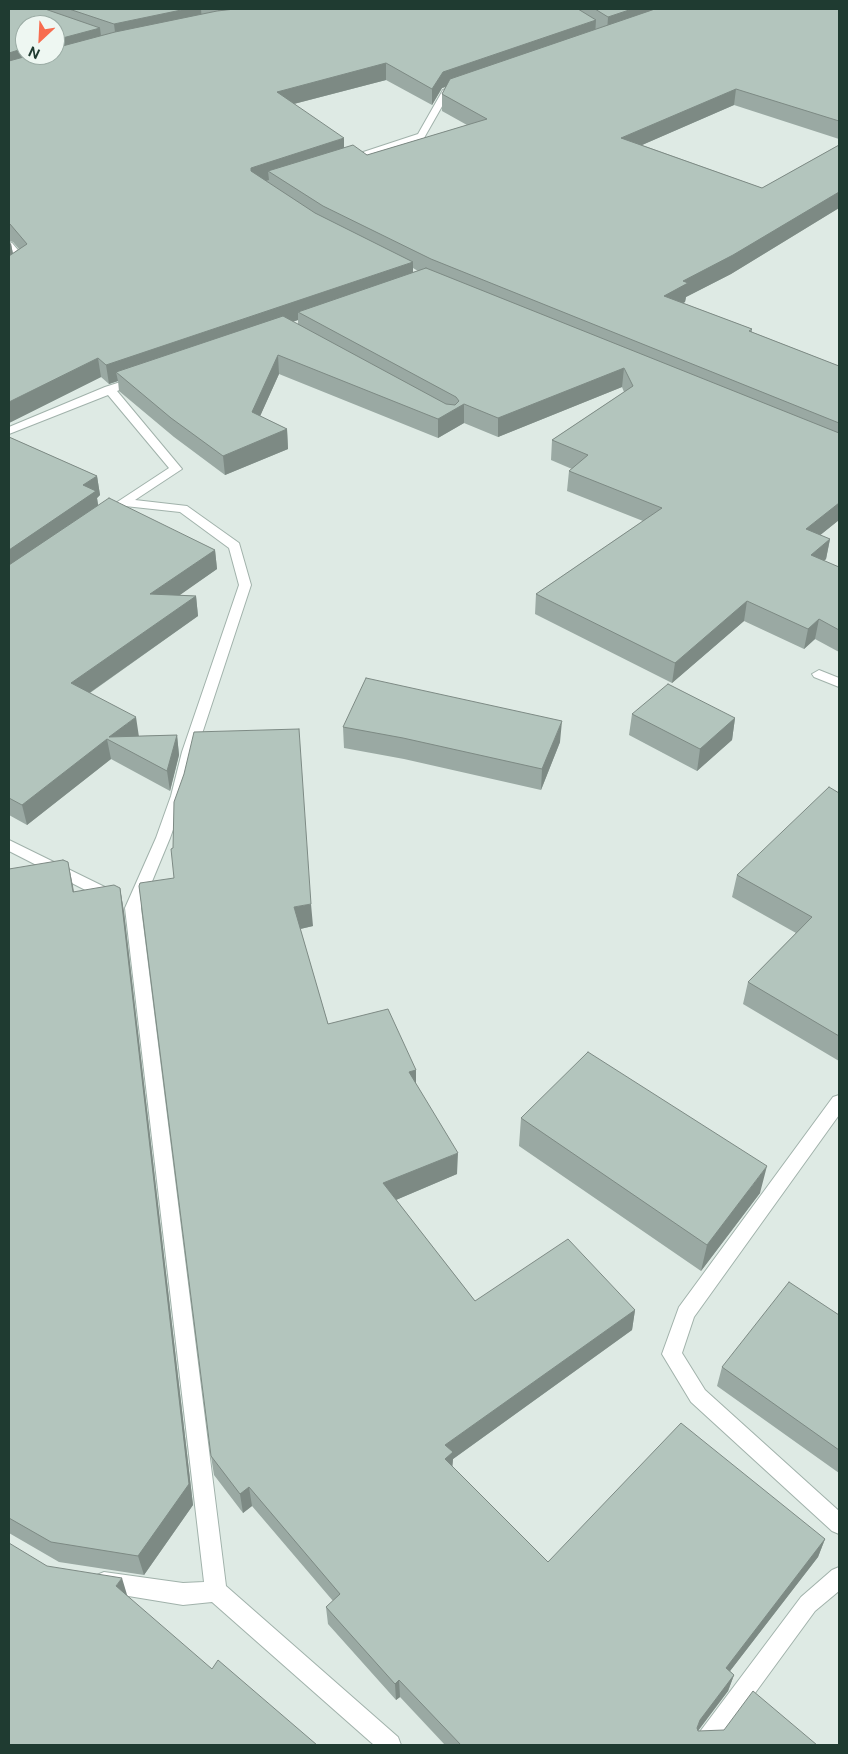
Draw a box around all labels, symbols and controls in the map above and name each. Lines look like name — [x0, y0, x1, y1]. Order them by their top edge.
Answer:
north arrow — [15, 15, 65, 65]
text: N — [26, 43, 42, 62]

